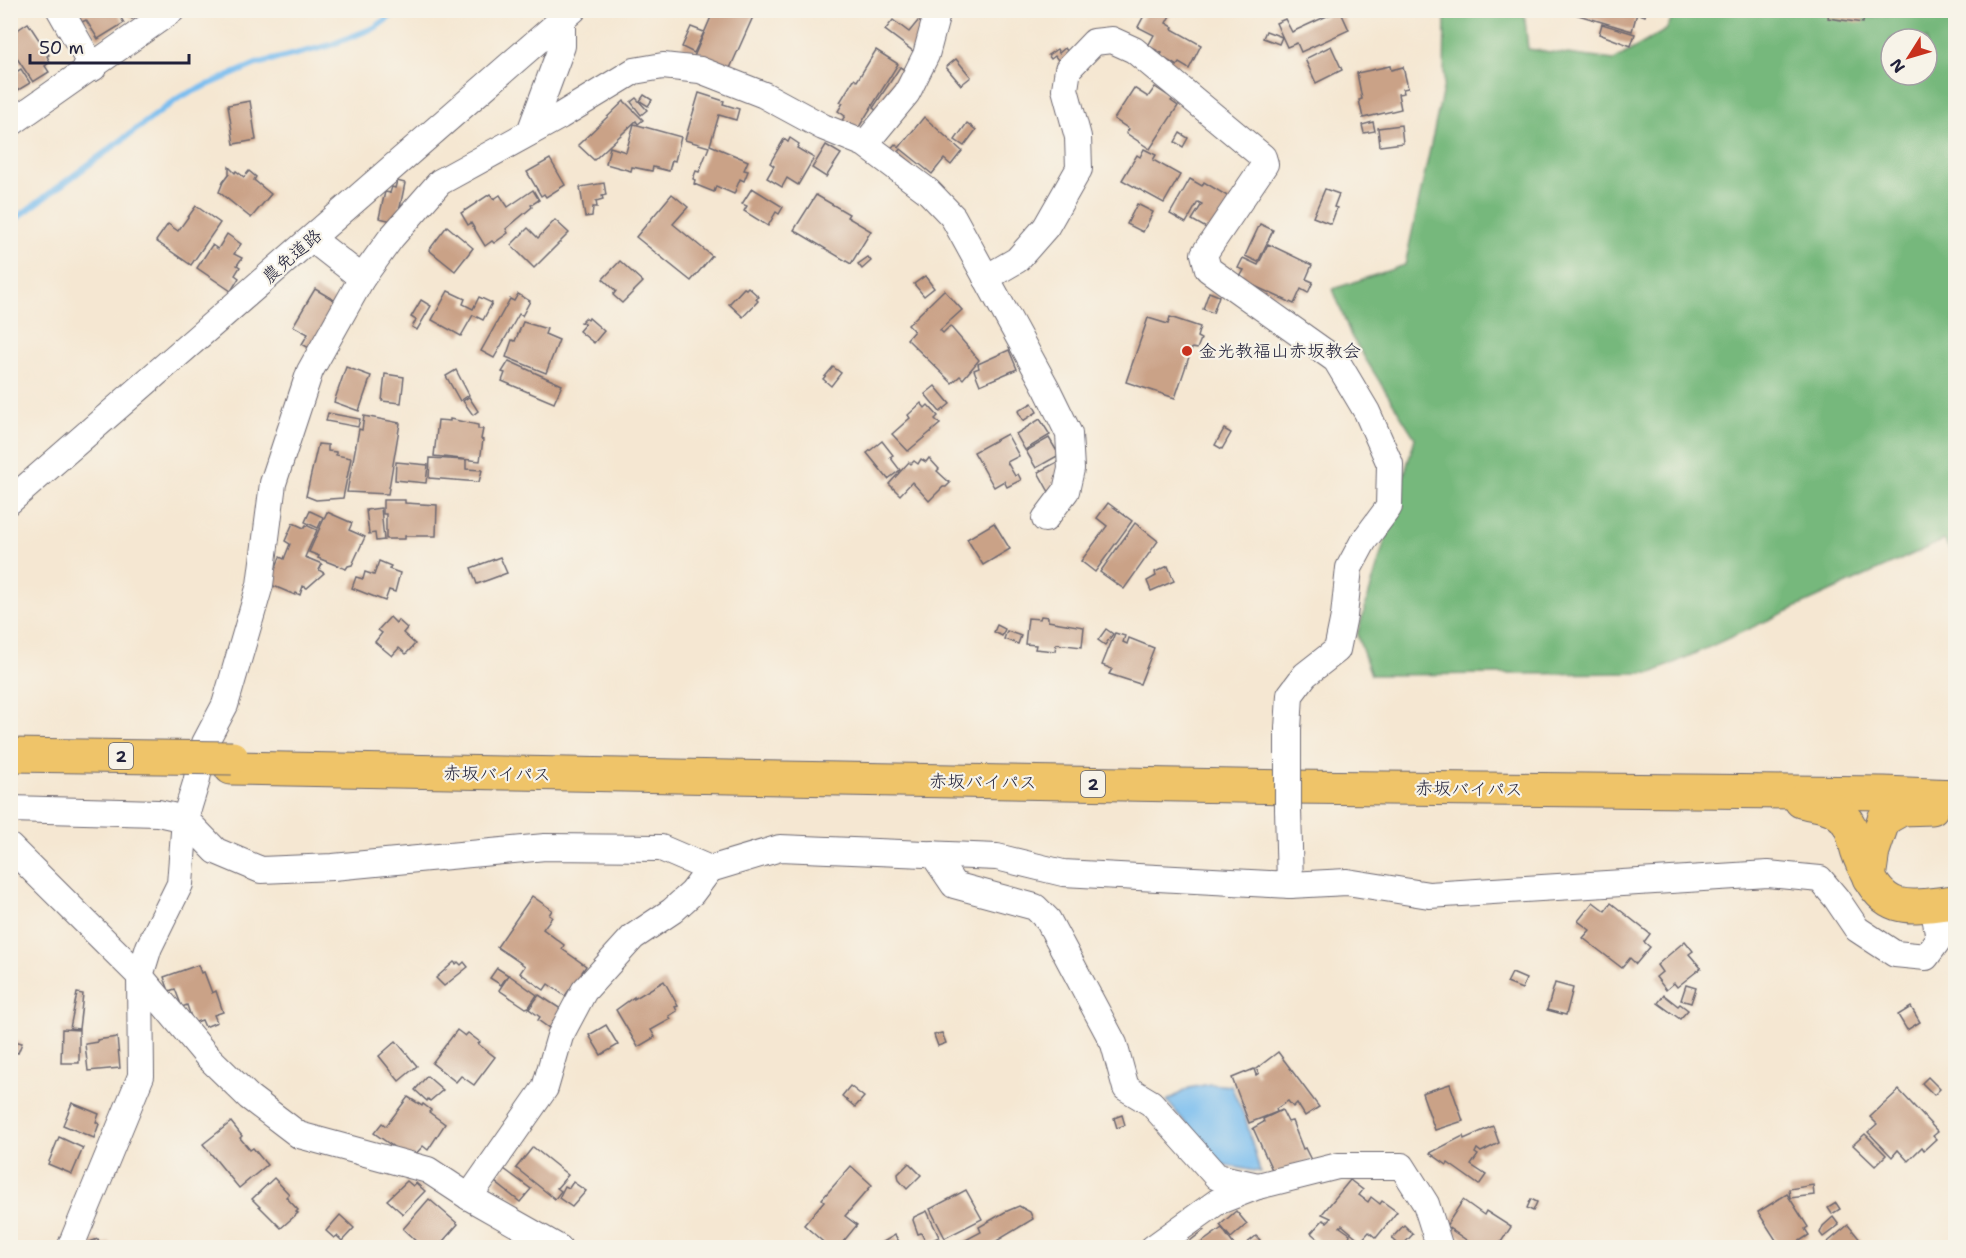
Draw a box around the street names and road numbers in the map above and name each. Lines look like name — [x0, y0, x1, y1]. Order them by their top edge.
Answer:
street label: 農免道路 — [257, 223, 327, 289]
road number: 2 — [109, 743, 133, 769]
street label: 赤坂バイパス — [443, 761, 551, 787]
street label: 赤坂バイパス — [929, 769, 1037, 795]
road number: 2 — [1081, 771, 1105, 797]
street label: 赤坂バイパス — [1415, 776, 1523, 802]

